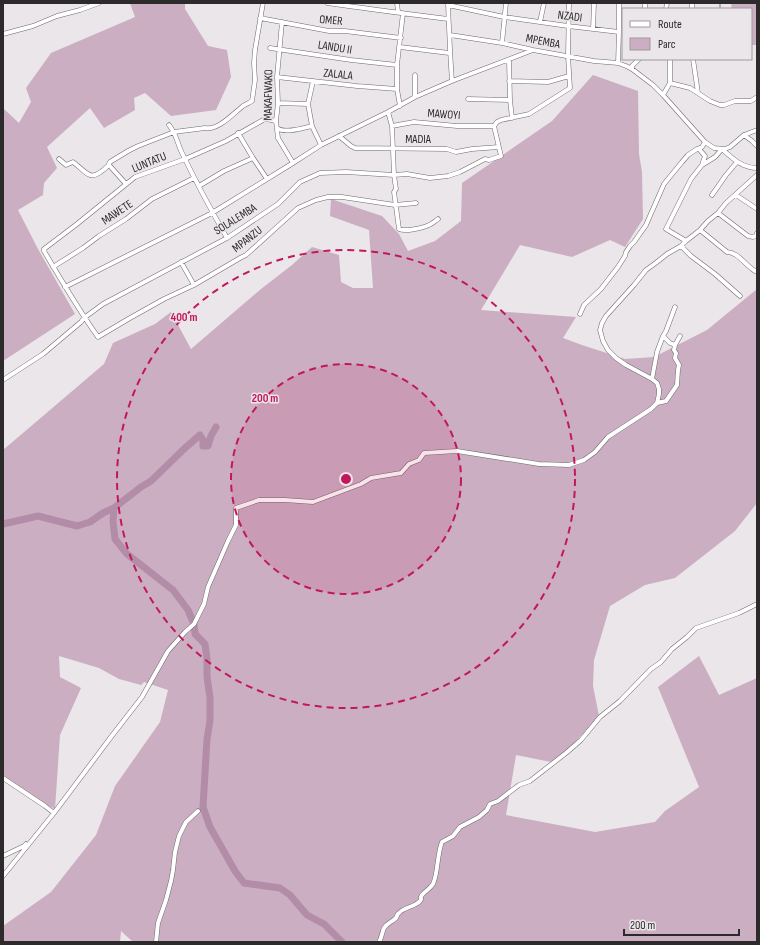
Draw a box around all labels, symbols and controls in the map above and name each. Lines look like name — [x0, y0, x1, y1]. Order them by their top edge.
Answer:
street label: NZADI — [557, 8, 583, 25]
legend — [622, 8, 752, 60]
street label: OMER — [319, 12, 344, 29]
text: Route — [658, 17, 682, 32]
street label: MPEMBA — [524, 31, 562, 52]
street label: LANDU II — [317, 37, 353, 58]
text: Parc — [658, 37, 676, 52]
street label: ZALALA — [322, 65, 354, 84]
street label: MAKAFWAKO — [261, 69, 276, 121]
street label: MAWOYI — [427, 106, 461, 123]
street label: MADIA — [405, 132, 432, 147]
street label: LUNTATU — [130, 149, 169, 176]
street label: MAWETE — [99, 197, 136, 228]
street label: SOLALEMBA — [211, 200, 260, 238]
street label: MPANZU — [229, 223, 265, 256]
text: 400 m — [171, 310, 197, 325]
text: 200 m — [252, 391, 278, 406]
centre of rings — [339, 472, 353, 486]
scale bar — [624, 911, 739, 937]
text: 200 m — [630, 918, 656, 933]

